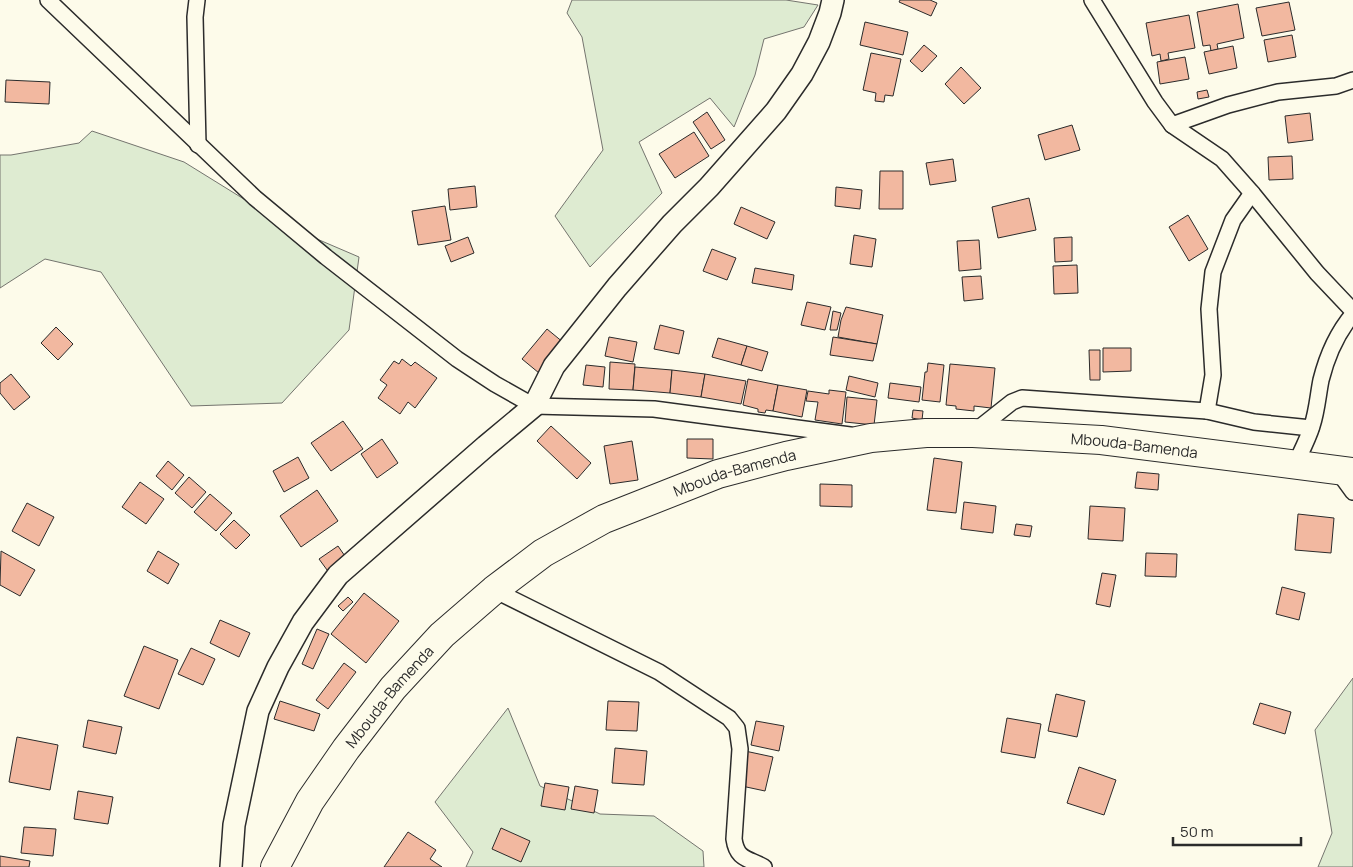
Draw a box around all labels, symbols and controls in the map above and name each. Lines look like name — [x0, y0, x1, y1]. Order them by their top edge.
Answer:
street label: Mbouda-Bamenda — [1070, 428, 1199, 463]
street label: Mbouda-Bamenda — [670, 444, 798, 501]
street label: Mbouda-Bamenda — [340, 641, 438, 752]
scale bar — [1173, 814, 1300, 846]
text: 50 m — [1180, 821, 1214, 842]

